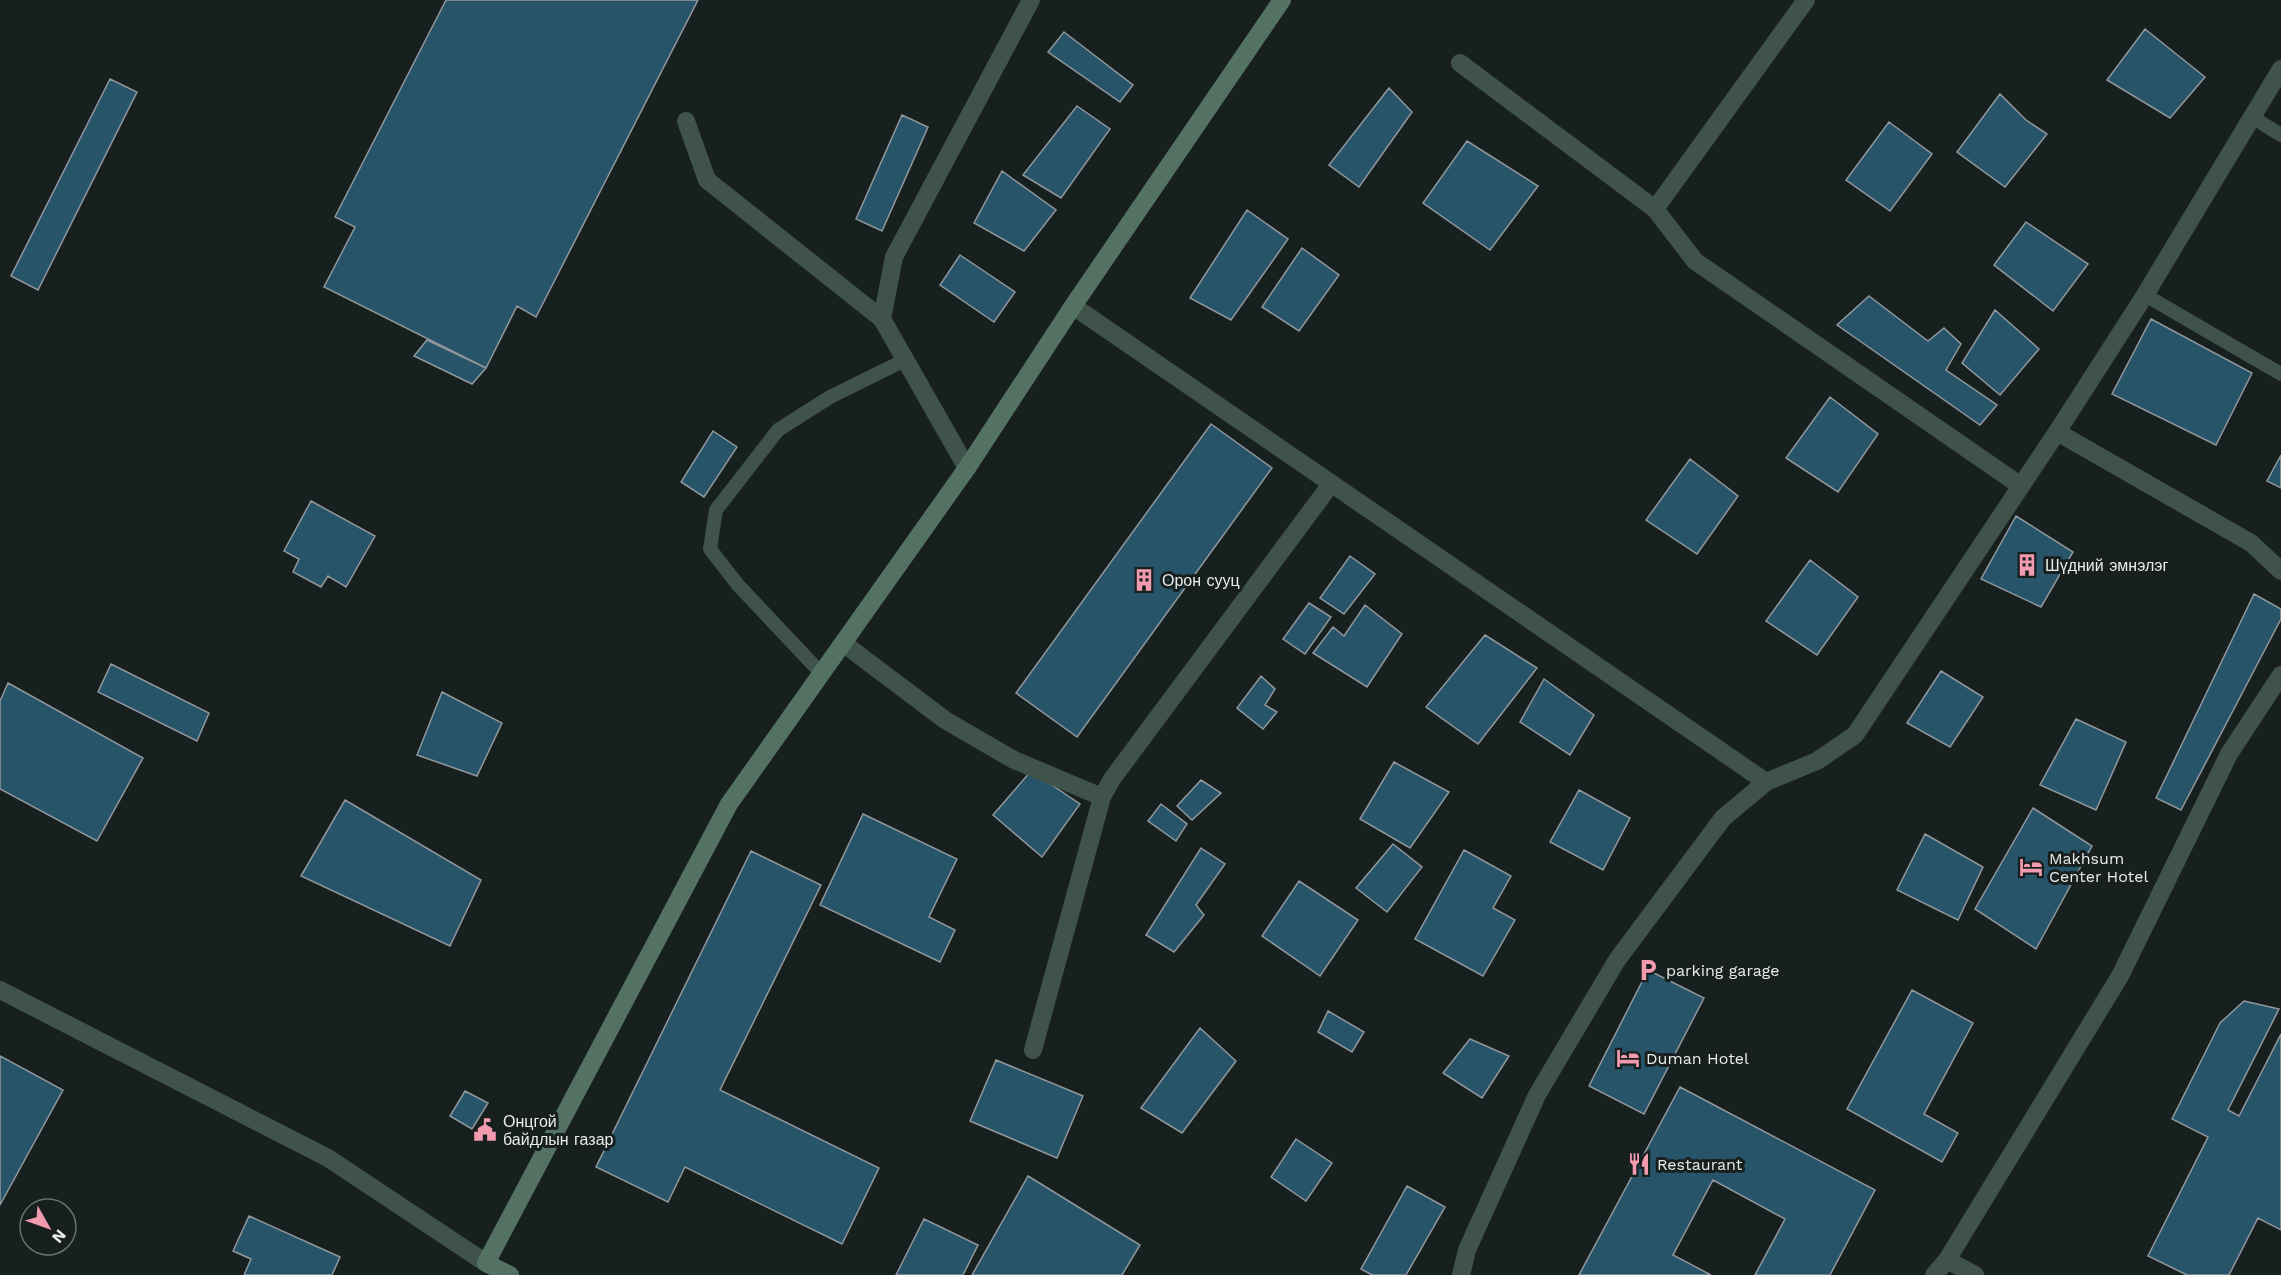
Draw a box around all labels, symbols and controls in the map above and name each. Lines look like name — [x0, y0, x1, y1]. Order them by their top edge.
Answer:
building icon: Шүдний эмнэлэг — [2014, 552, 2040, 578]
place label: Шүдний эмнэлэг — [2045, 556, 2168, 575]
building icon: Орон сууц — [1131, 567, 1157, 593]
place label: Орон сууц — [1162, 571, 1240, 590]
place label: Makhsum Center Hotel — [2049, 849, 2149, 886]
hotel icon: Makhsum Center Hotel — [2018, 854, 2044, 880]
parking icon: parking garage — [1635, 957, 1661, 983]
place label: parking garage — [1666, 961, 1780, 980]
hotel icon: Duman Hotel — [1615, 1045, 1641, 1071]
place label: Duman Hotel — [1646, 1049, 1749, 1068]
place label: Онцгой байдлын газар — [503, 1112, 614, 1149]
public building icon: Онцгой байдлын газар — [472, 1117, 498, 1143]
restaurant icon: Restaurant — [1626, 1151, 1652, 1177]
place label: Restaurant — [1657, 1155, 1743, 1174]
north arrow — [18, 1197, 78, 1257]
text: N — [48, 1226, 70, 1247]

